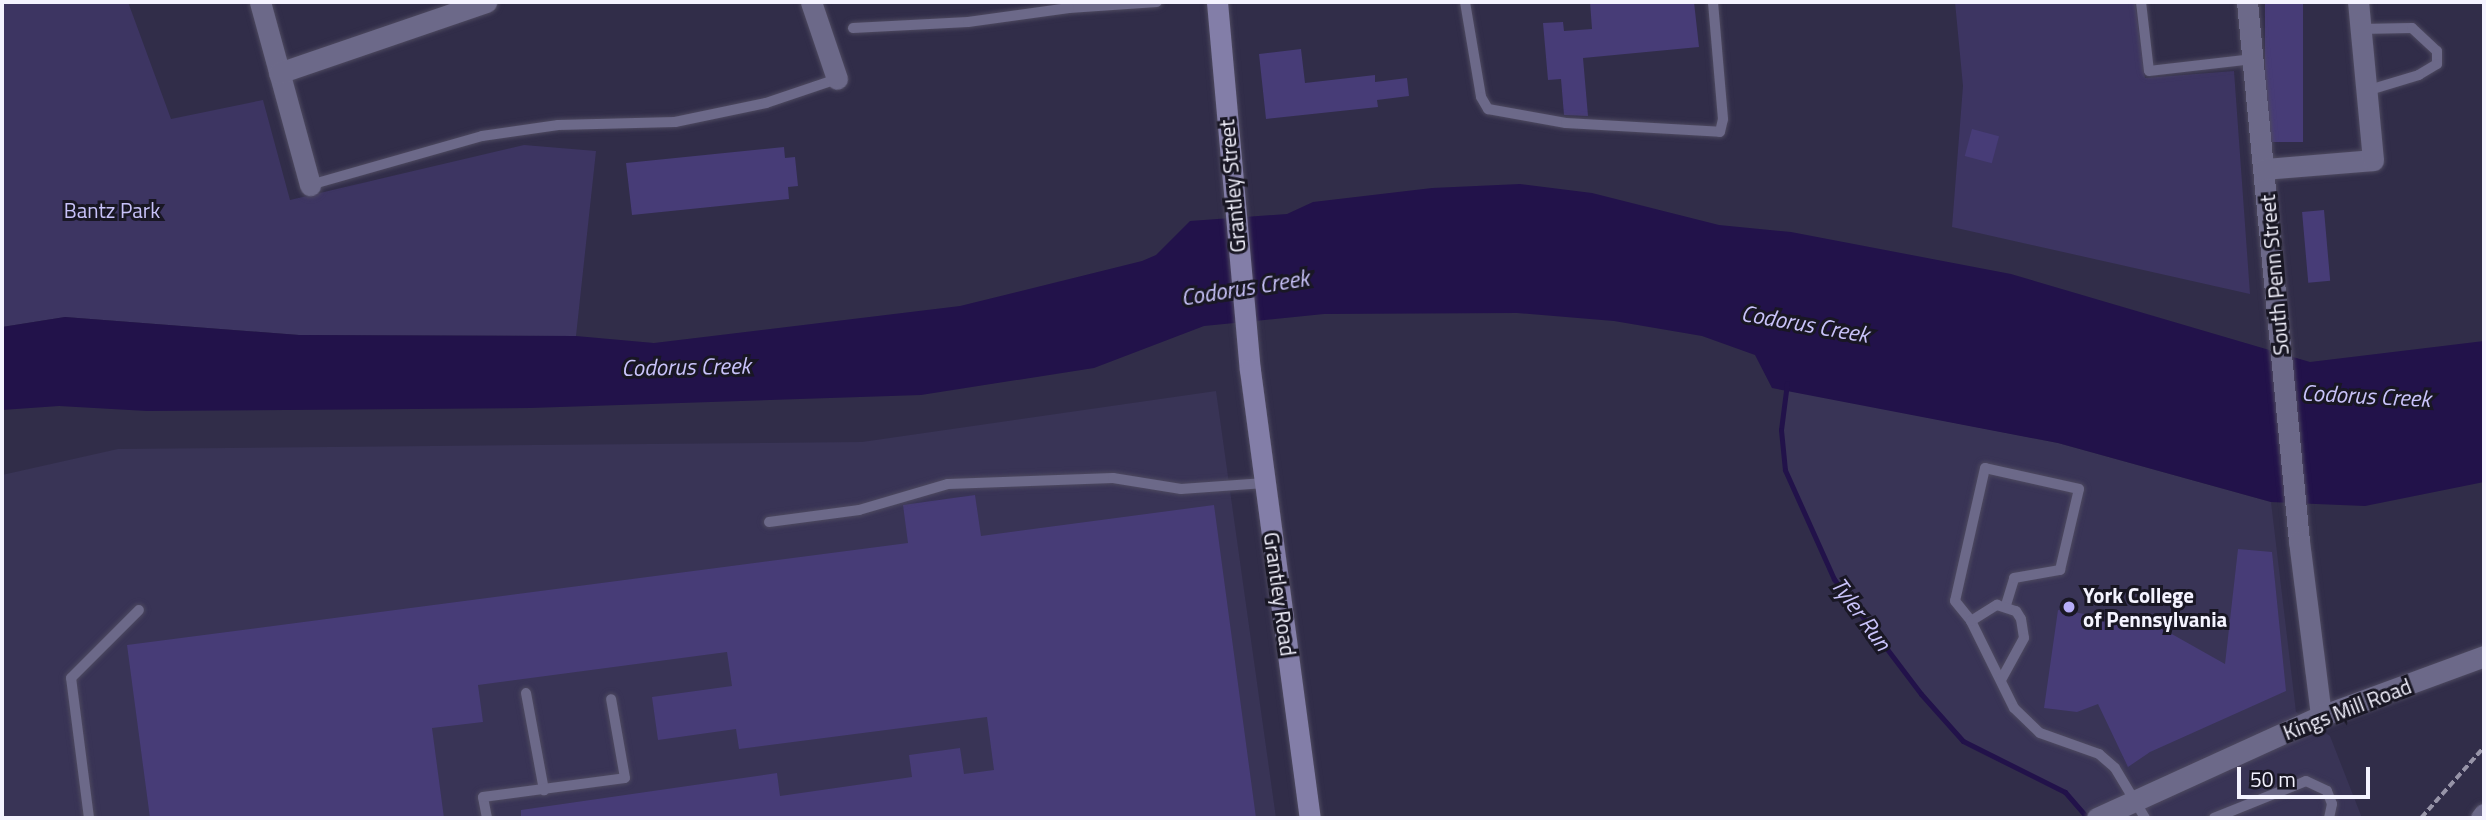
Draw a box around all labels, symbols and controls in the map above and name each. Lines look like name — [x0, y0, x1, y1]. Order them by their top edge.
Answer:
street label: Grantley Street — [1214, 118, 1250, 254]
street label: South Penn Street — [2254, 194, 2294, 356]
park label: Bantz Park — [64, 197, 160, 223]
water label: Codorus Creek — [1179, 264, 1311, 312]
water label: Codorus Creek — [1739, 299, 1871, 349]
water label: Codorus Creek — [621, 352, 751, 382]
water label: Codorus Creek — [2301, 379, 2431, 413]
street label: Grantley Road — [1259, 530, 1301, 658]
water label: Tyler Run — [1825, 572, 1897, 656]
place label: York College of Pennsylvania — [2083, 582, 2227, 632]
marker: York College of Pennsylvania — [2061, 599, 2077, 615]
street label: Kings Mill Road — [2279, 673, 2415, 745]
scale bar — [2241, 754, 2374, 798]
text: 50 m — [2250, 763, 2296, 795]

